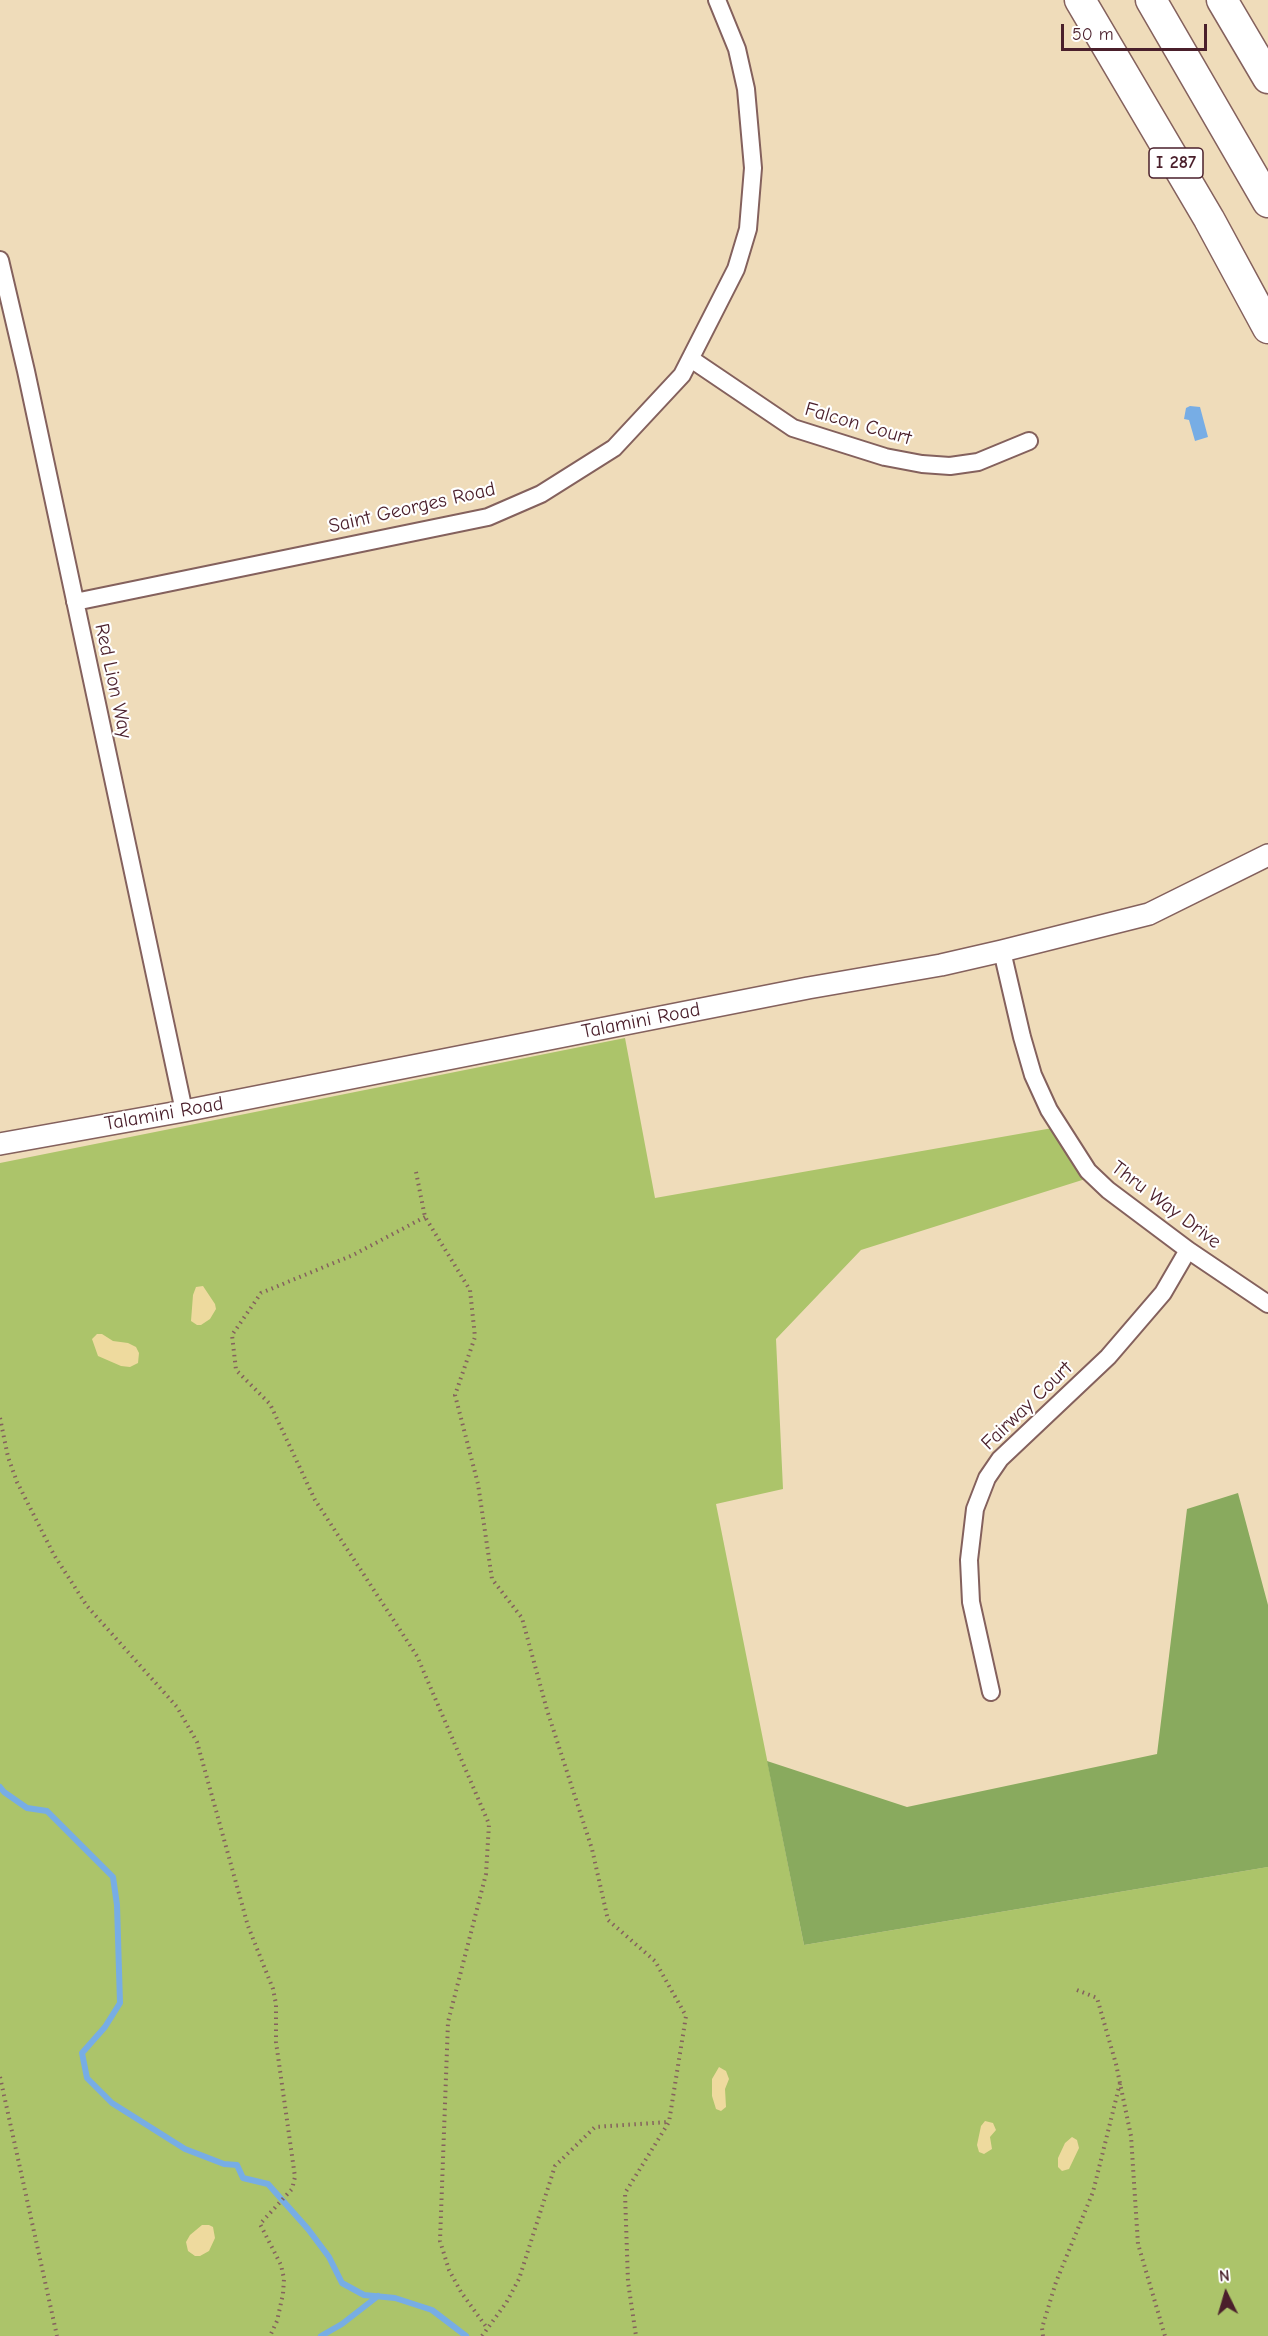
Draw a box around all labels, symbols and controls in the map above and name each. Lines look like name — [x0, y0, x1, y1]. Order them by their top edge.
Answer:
scale bar — [1064, 12, 1210, 50]
text: 50 m — [1072, 24, 1114, 45]
road number: I 287 — [1149, 148, 1203, 178]
street label: Falcon Court — [802, 397, 914, 451]
street label: Saint Georges Road — [326, 477, 498, 539]
street label: Red Lion Way — [89, 621, 137, 741]
street label: Talamini Road — [580, 998, 702, 1044]
street label: Talamini Road — [103, 1092, 225, 1136]
street label: Thru Way Drive — [1106, 1156, 1226, 1254]
street label: Fairway Court — [976, 1357, 1078, 1455]
north arrow — [1196, 2264, 1256, 2324]
text: N — [1218, 2267, 1230, 2285]

